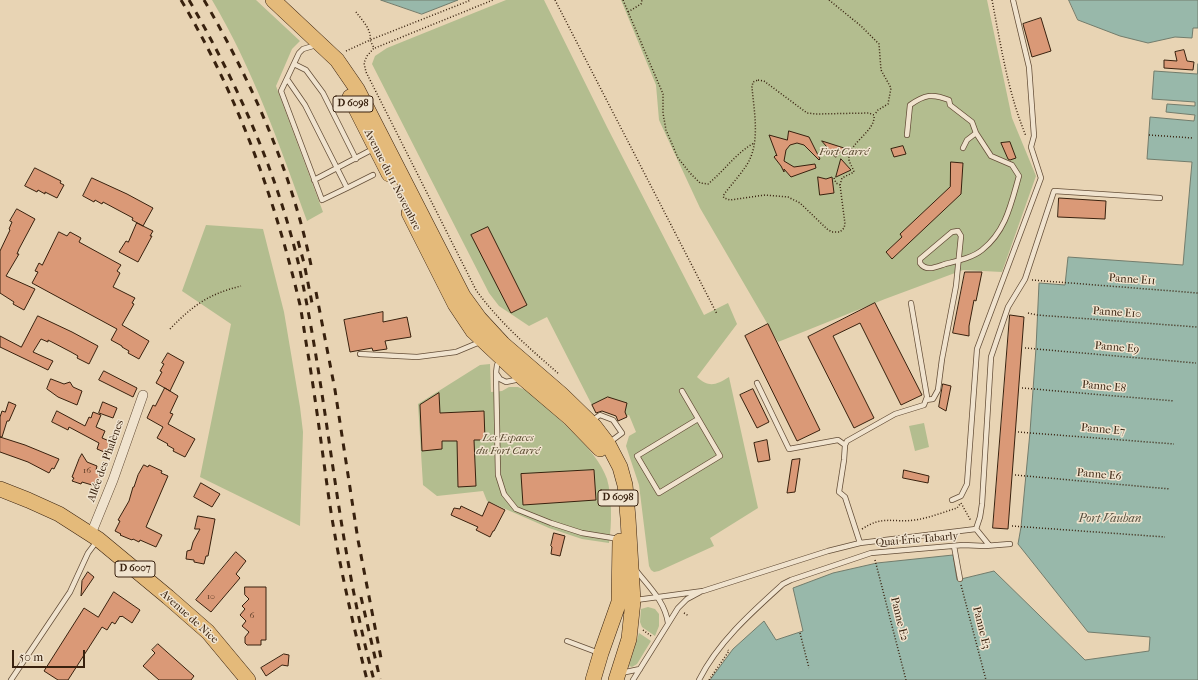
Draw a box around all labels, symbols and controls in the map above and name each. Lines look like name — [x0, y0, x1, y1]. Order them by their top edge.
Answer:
road number: D 6098 — [333, 96, 373, 112]
street label: Avenue du 11 Novembre — [361, 127, 423, 233]
park label: Fort Carré — [819, 145, 869, 159]
street label: Panne E11 — [1108, 272, 1156, 288]
street label: Panne E10 — [1092, 305, 1142, 321]
street label: Panne E9 — [1094, 339, 1140, 357]
street label: Panne E8 — [1081, 378, 1127, 396]
street label: Allée des Phalènes — [85, 418, 127, 504]
street label: Panne E7 — [1080, 422, 1126, 438]
park label: Les Espaces du Fort Carré — [476, 431, 540, 457]
house number: 16 — [83, 466, 91, 476]
street label: Panne E6 — [1076, 466, 1122, 484]
road number: D 6098 — [598, 490, 638, 506]
water label: Port Vauban — [1079, 512, 1141, 526]
street label: Quai Éric Tabarly — [875, 530, 959, 550]
road number: D 6007 — [115, 561, 155, 577]
street label: Avenue de Nice — [157, 588, 221, 646]
house number: 10 — [207, 592, 215, 602]
street label: Panne E2 — [887, 596, 911, 642]
street label: Panne E3 — [969, 605, 993, 651]
house number: 6 — [250, 611, 254, 621]
scale bar — [14, 642, 87, 668]
text: 50 m — [19, 650, 43, 664]

